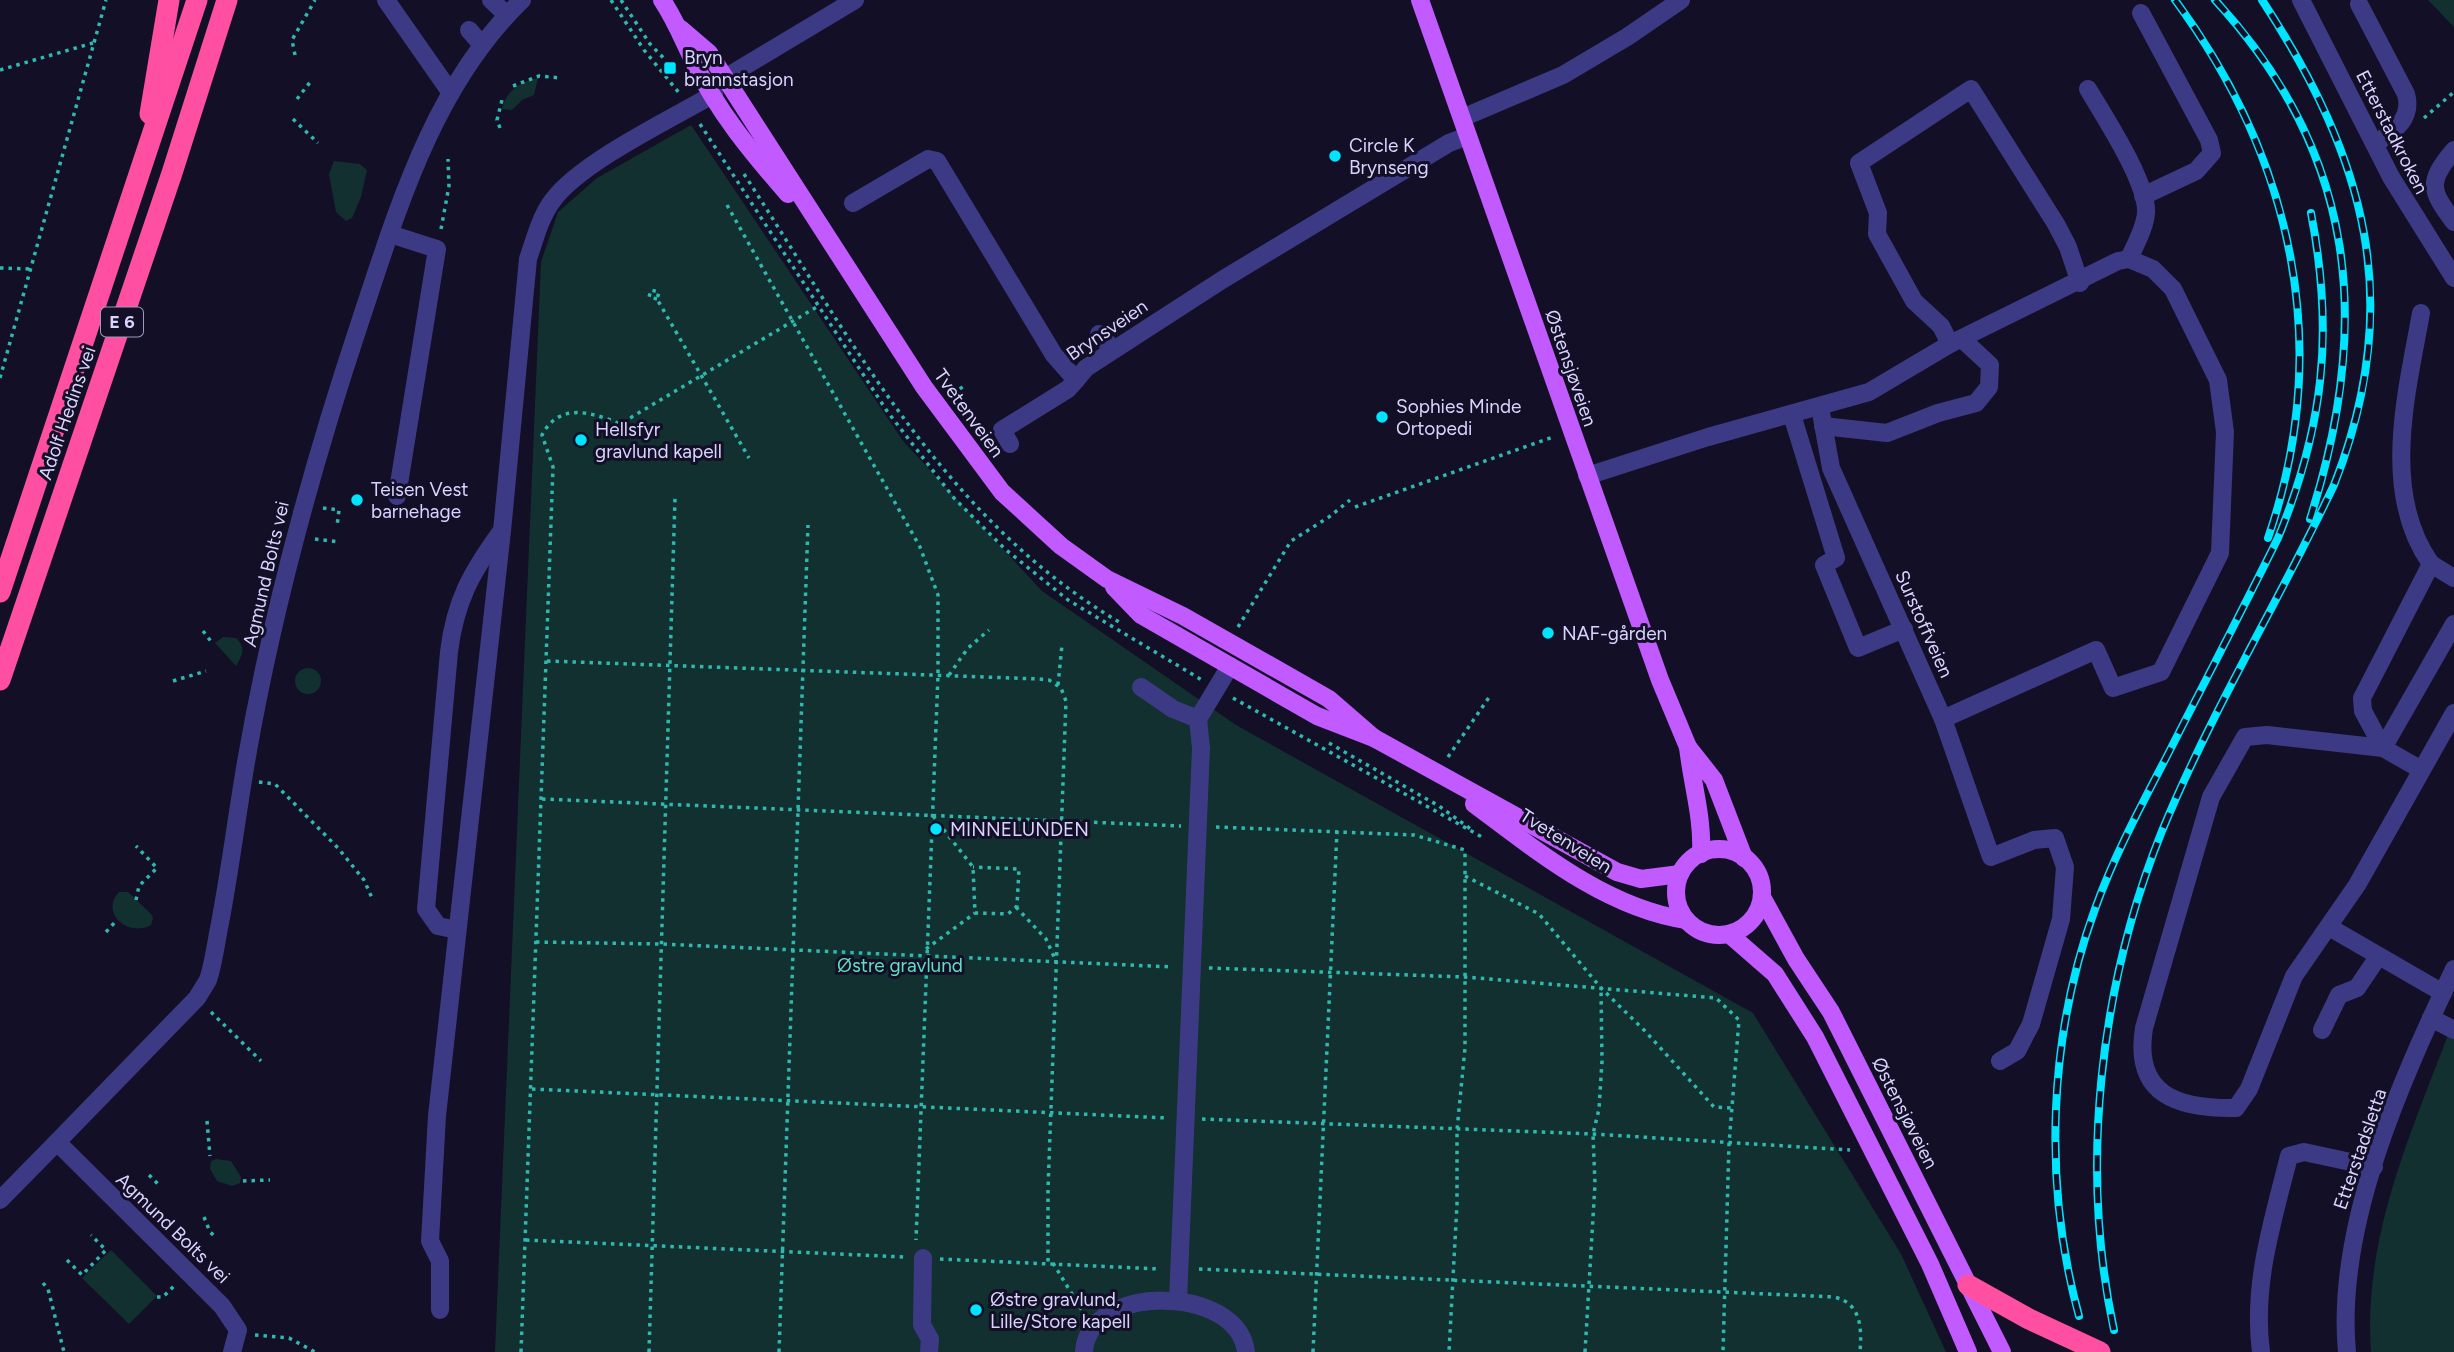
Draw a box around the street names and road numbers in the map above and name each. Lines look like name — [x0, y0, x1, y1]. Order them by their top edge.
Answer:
street label: Etterstadkroken — [2351, 66, 2433, 198]
street label: Brynsveien — [1062, 294, 1152, 366]
street label: Østensjøveien — [1540, 307, 1602, 429]
road number: E 6 — [101, 308, 143, 336]
street label: Adolf Hedins vei — [33, 343, 101, 483]
street label: Tvetenveien — [929, 364, 1009, 462]
street label: Agmund Bolts vei — [238, 499, 294, 649]
street label: Surstoffveien — [1890, 567, 1958, 681]
street label: Tvetenveien — [1516, 804, 1616, 878]
street label: Østensjøveien — [1867, 1053, 1943, 1173]
street label: Etterstadsletta — [2329, 1085, 2391, 1213]
street label: Agmund Bolts vei — [111, 1168, 235, 1288]

